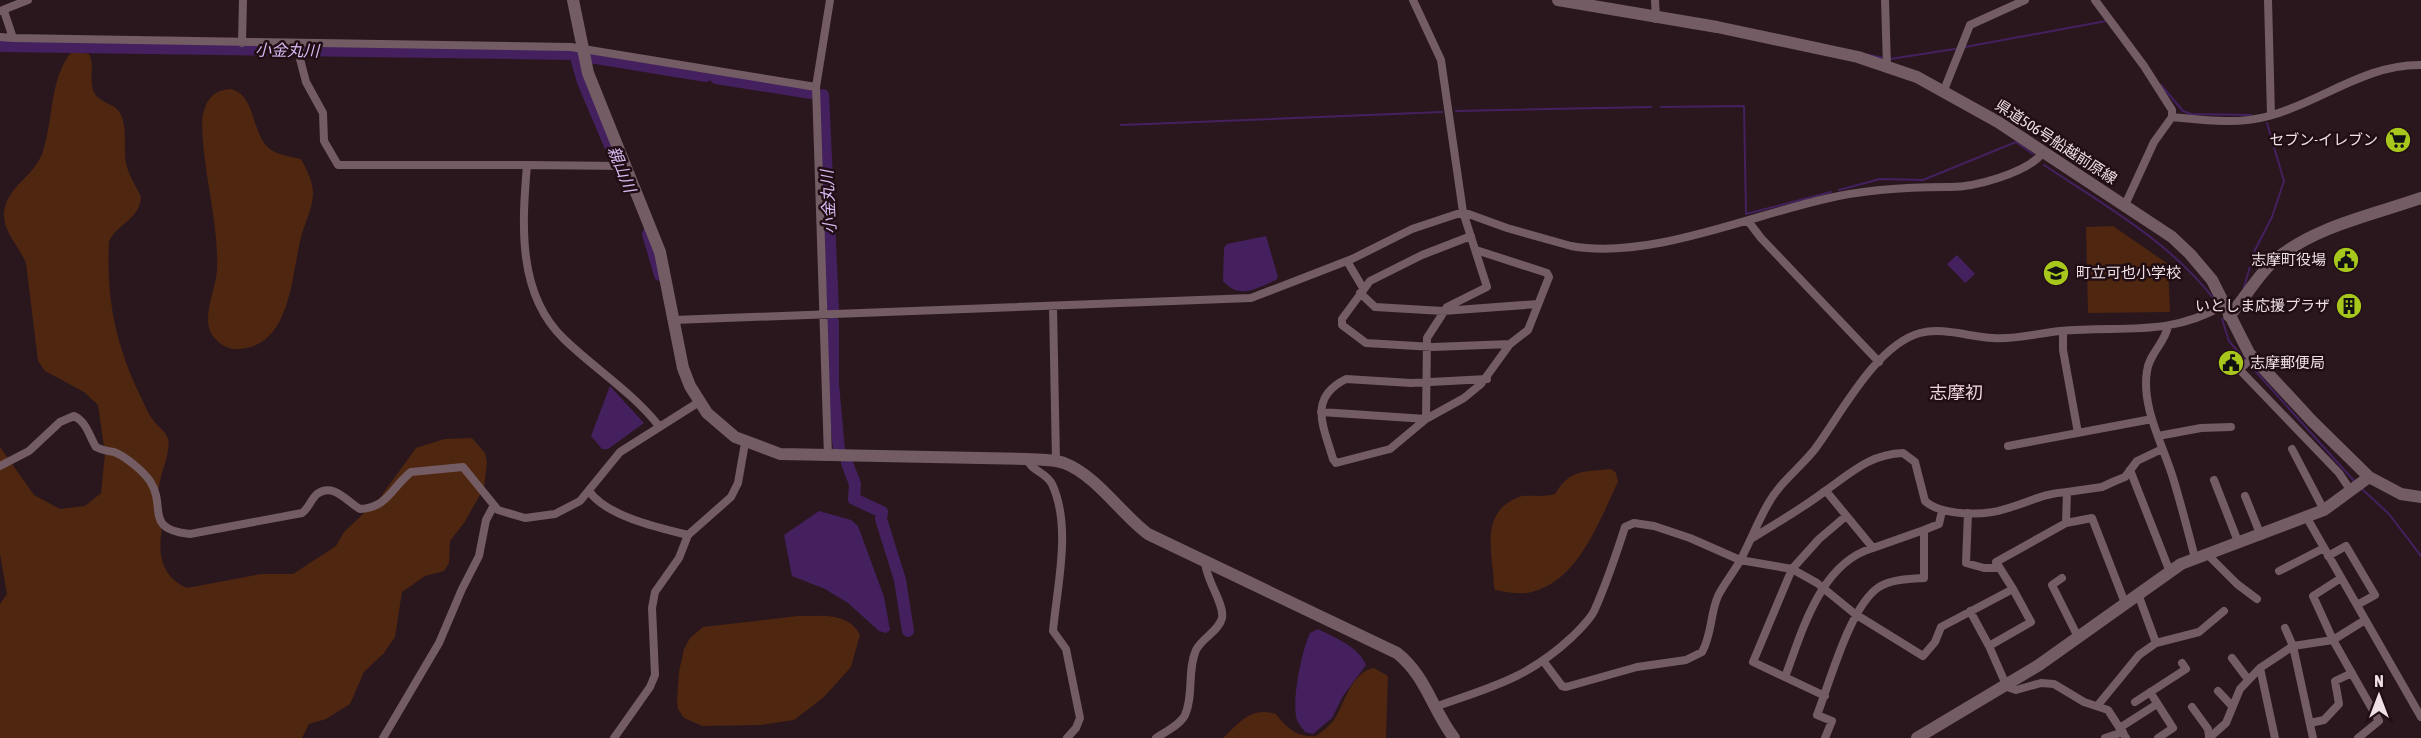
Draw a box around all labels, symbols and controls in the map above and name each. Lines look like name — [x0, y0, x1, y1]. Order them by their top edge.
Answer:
water label: 小金丸川 — [255, 40, 321, 60]
street label: 県道506号船越前原線 — [1992, 96, 2120, 187]
supermarket icon: セブン-イレブン — [2383, 125, 2413, 155]
place label: セブン-イレブン — [2269, 131, 2378, 148]
water label: 親山川 — [605, 143, 640, 196]
water label: 小金丸川 — [817, 168, 839, 234]
public building icon: 志摩町役場 — [2331, 245, 2361, 275]
place label: 志摩町役場 — [2251, 251, 2326, 268]
school or university icon: 町立可也小学校 — [2041, 258, 2071, 288]
place label: 町立可也小学校 — [2076, 264, 2181, 281]
building icon: いとしま応援プラザ — [2334, 291, 2364, 321]
place label: いとしま応援プラザ — [2195, 297, 2330, 314]
public building icon: 志摩郵便局 — [2216, 348, 2246, 378]
place label: 志摩郵便局 — [2250, 354, 2325, 371]
district label: 志摩初 — [1929, 382, 1983, 403]
north arrow — [2349, 666, 2409, 726]
text: N — [2374, 672, 2384, 690]

